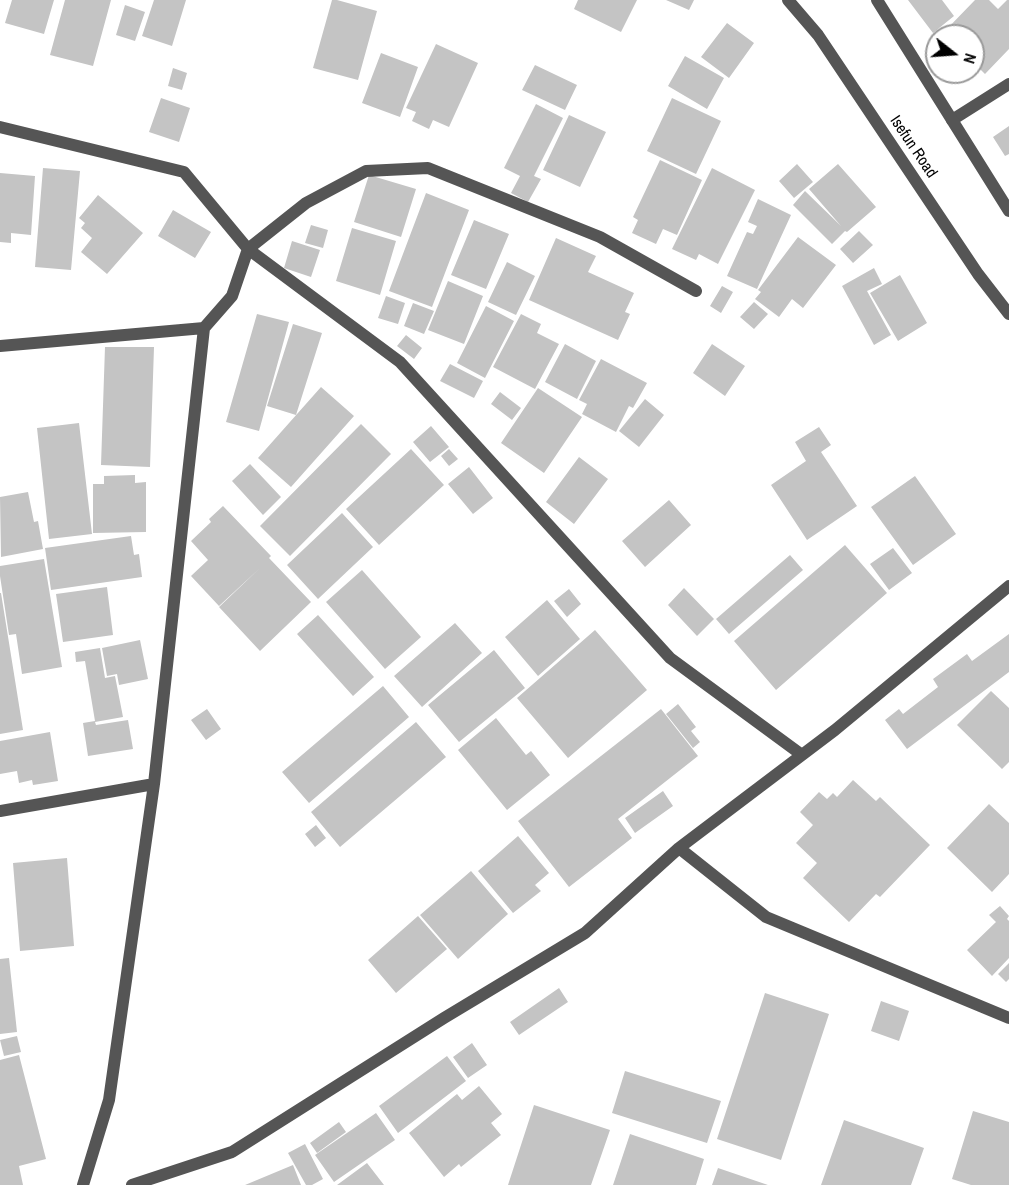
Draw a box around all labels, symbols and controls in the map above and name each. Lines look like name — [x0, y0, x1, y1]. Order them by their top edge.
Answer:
north arrow — [925, 24, 985, 84]
text: N — [958, 51, 982, 66]
street label: Isefun Road — [885, 112, 941, 182]

